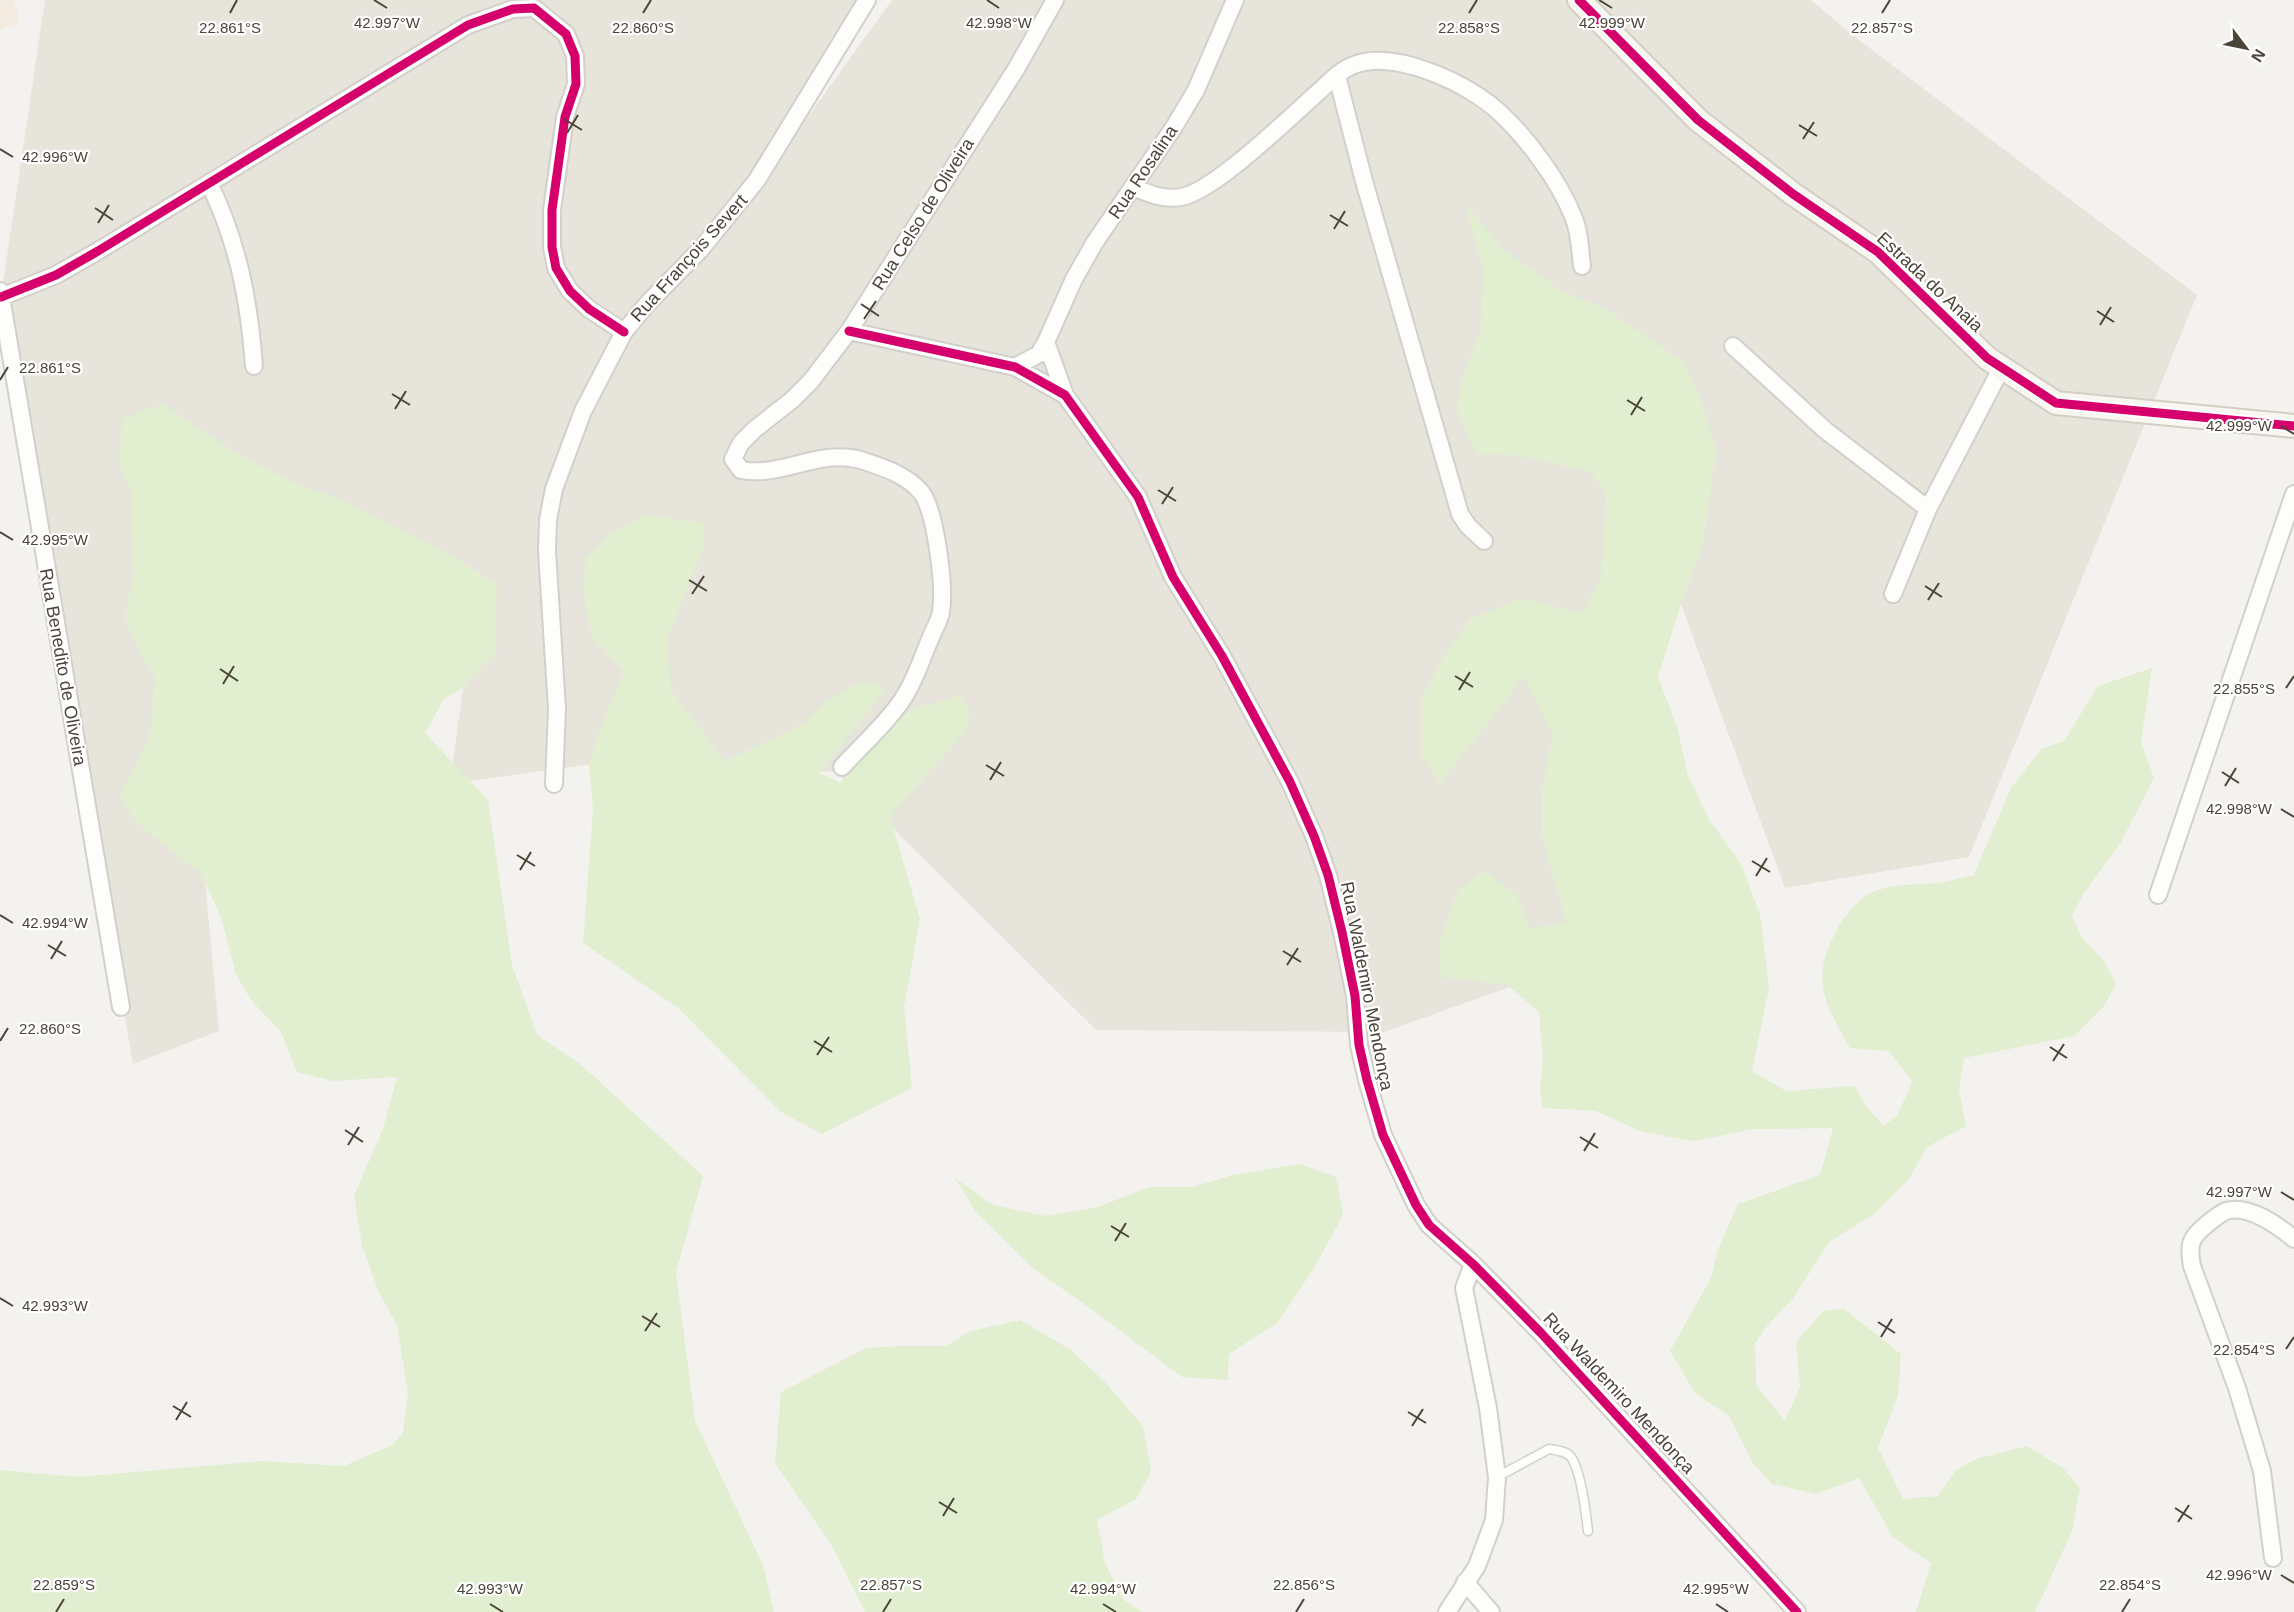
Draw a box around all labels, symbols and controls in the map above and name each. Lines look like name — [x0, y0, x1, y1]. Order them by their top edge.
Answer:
text: 42.997°W — [354, 14, 421, 31]
text: 42.998°W — [966, 14, 1033, 31]
text: 42.999°W — [1579, 14, 1646, 31]
north arrow — [2216, 18, 2276, 78]
text: 22.861°S — [199, 19, 261, 36]
text: 22.860°S — [612, 19, 674, 36]
text: 22.858°S — [1438, 19, 1500, 36]
text: 22.857°S — [1851, 19, 1913, 36]
text: N — [2248, 46, 2269, 65]
street label: Rua Rosalina — [1104, 121, 1182, 222]
street label: Rua Celso de Oliveira — [868, 134, 978, 294]
text: 42.996°W — [22, 148, 89, 165]
street label: Rua François Severt — [627, 190, 751, 326]
street label: Estrada do Anaia — [1873, 228, 1988, 337]
text: 22.861°S — [19, 359, 81, 376]
text: 42.999°W — [2206, 417, 2273, 434]
text: 42.995°W — [22, 531, 89, 548]
street label: Rua Benedito de Oliveira — [36, 567, 90, 768]
text: 22.855°S — [2213, 680, 2275, 697]
text: 42.998°W — [2206, 800, 2273, 817]
street label: Rua Waldemiro Mendonça — [1337, 880, 1397, 1093]
text: 42.994°W — [22, 914, 89, 931]
text: 22.860°S — [19, 1020, 81, 1037]
text: 42.997°W — [2206, 1183, 2273, 1200]
text: 42.993°W — [22, 1297, 89, 1314]
street label: Rua Waldemiro Mendonça — [1539, 1308, 1699, 1478]
text: 22.854°S — [2213, 1341, 2275, 1358]
text: 42.996°W — [2206, 1566, 2273, 1583]
text: 22.859°S — [33, 1576, 95, 1593]
text: 22.857°S — [860, 1576, 922, 1593]
text: 22.856°S — [1273, 1576, 1335, 1593]
text: 22.854°S — [2099, 1576, 2161, 1593]
text: 42.993°W — [457, 1580, 524, 1597]
text: 42.994°W — [1070, 1580, 1137, 1597]
text: 42.995°W — [1683, 1580, 1750, 1597]

